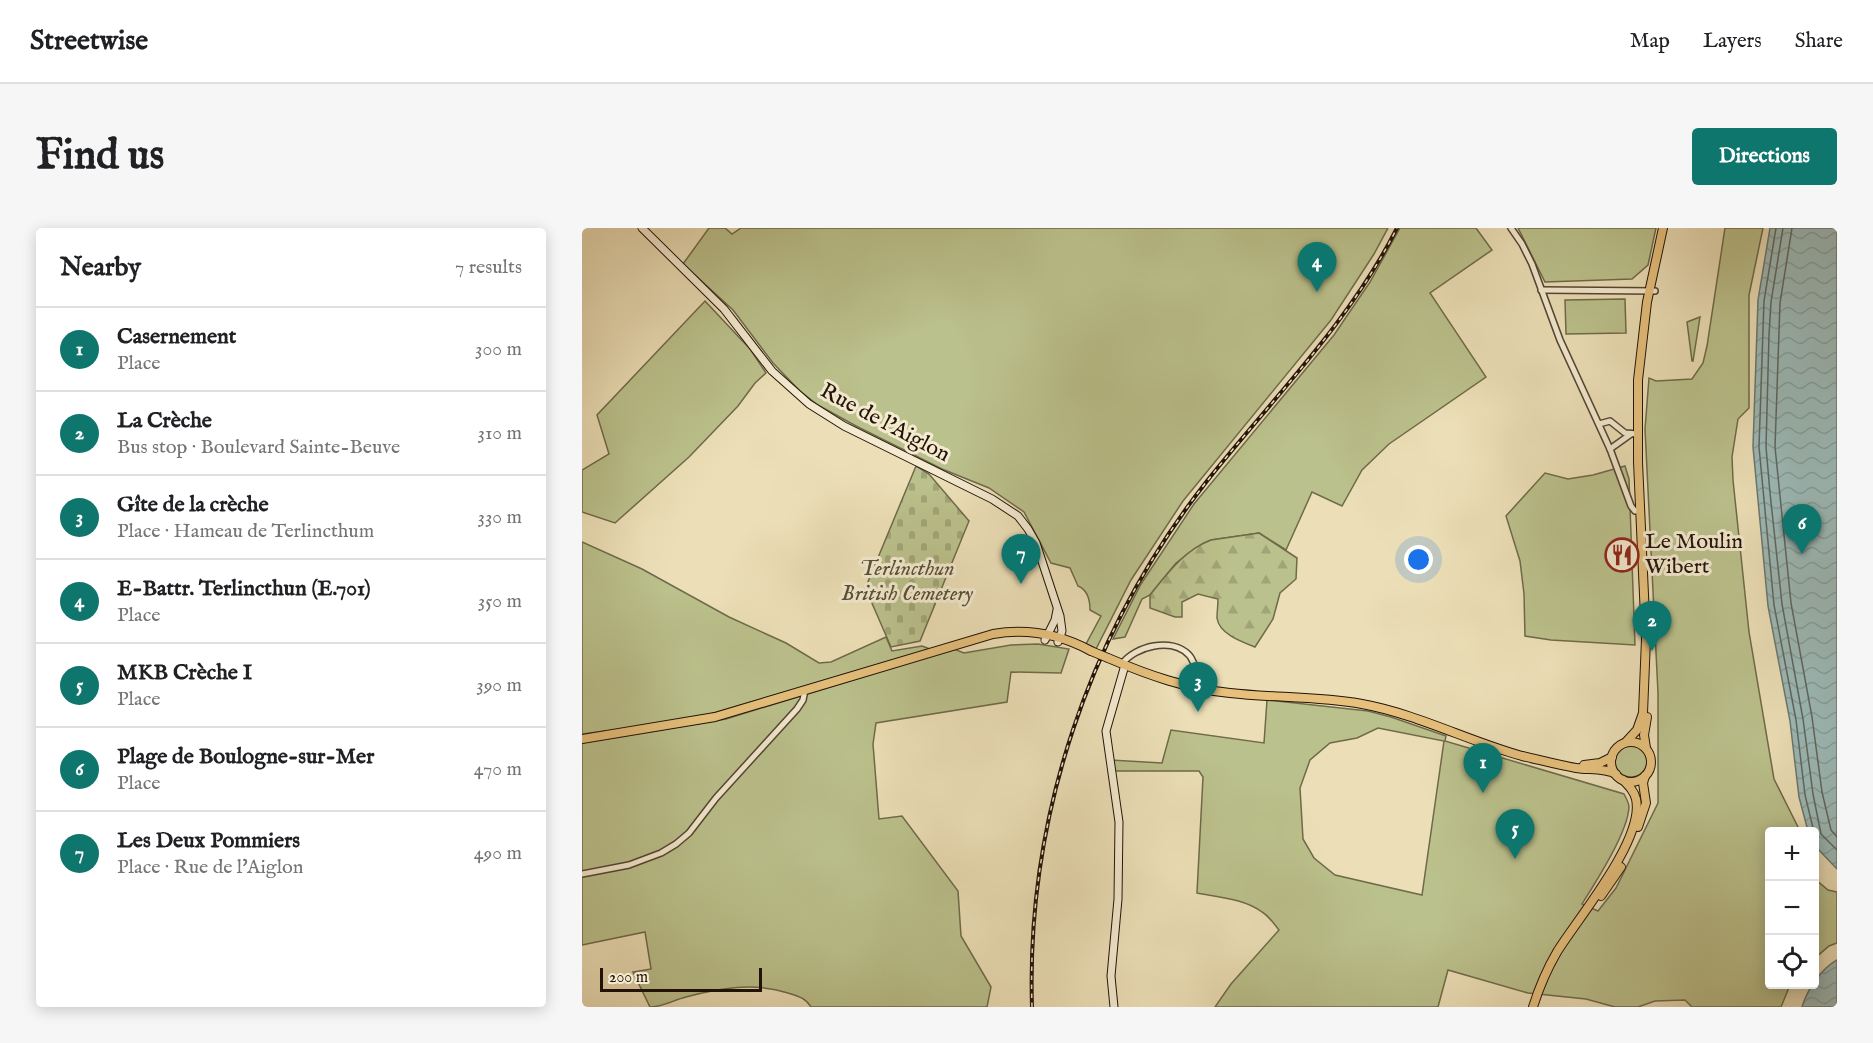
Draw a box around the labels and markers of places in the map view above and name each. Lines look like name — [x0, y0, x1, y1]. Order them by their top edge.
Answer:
pin: 4 — [1298, 242, 1336, 292]
pin: 6 — [1782, 504, 1822, 554]
place label: Le Moulin Wibert — [1645, 528, 1743, 581]
pin: 7 — [1002, 534, 1040, 584]
restaurant icon: Le Moulin Wibert — [1604, 537, 1640, 573]
pin: 2 — [1632, 602, 1672, 651]
pin: 3 — [1178, 662, 1218, 712]
pin: 1 — [1464, 744, 1502, 793]
pin: 5 — [1496, 810, 1534, 859]

